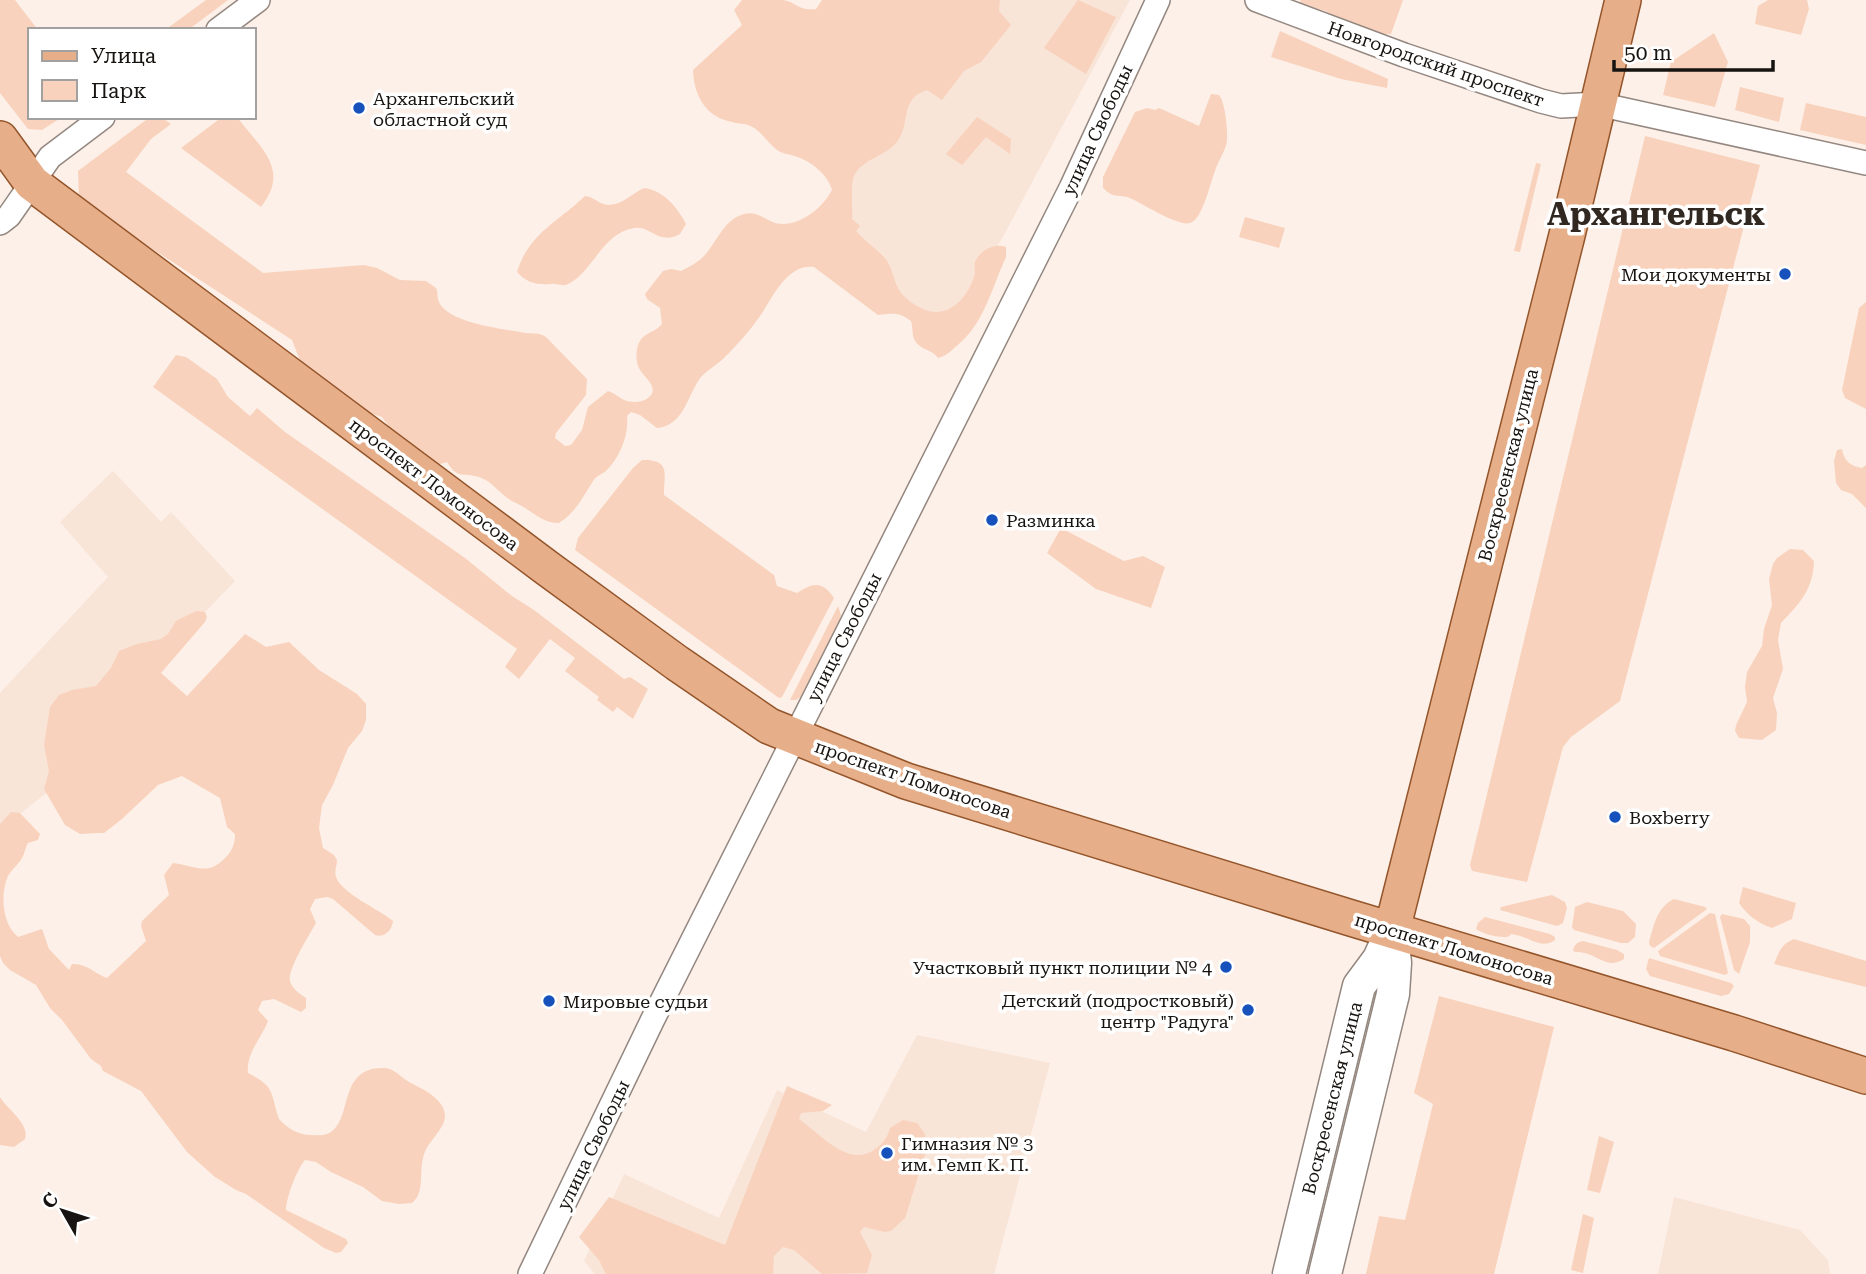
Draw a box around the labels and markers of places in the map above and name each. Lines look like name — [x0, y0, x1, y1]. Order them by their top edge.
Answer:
place label: Архангельский областной суд — [373, 88, 515, 130]
marker: Архангельский областной суд — [351, 100, 367, 116]
place label: Мои документы — [1621, 264, 1771, 285]
marker: Мои документы — [1777, 266, 1793, 282]
place label: Разминка — [1006, 510, 1095, 531]
marker: Разминка — [984, 512, 1000, 528]
place label: Boxberry — [1629, 807, 1710, 828]
marker: Boxberry — [1607, 809, 1623, 825]
place label: Участковый пункт полиции № 4 — [913, 957, 1212, 978]
marker: Участковый пункт полиции № 4 — [1218, 959, 1234, 975]
place label: Детский (подростковый) центр "Радуга" — [1002, 990, 1234, 1032]
place label: Мировые судьи — [563, 991, 708, 1012]
marker: Мировые судьи — [541, 993, 557, 1009]
marker: Детский (подростковый) центр "Радуга" — [1240, 1002, 1256, 1018]
place label: Гимназия № 3 им. Гемп К. П. — [901, 1133, 1033, 1175]
marker: Гимназия № 3 им. Гемп К. П. — [879, 1145, 895, 1161]

